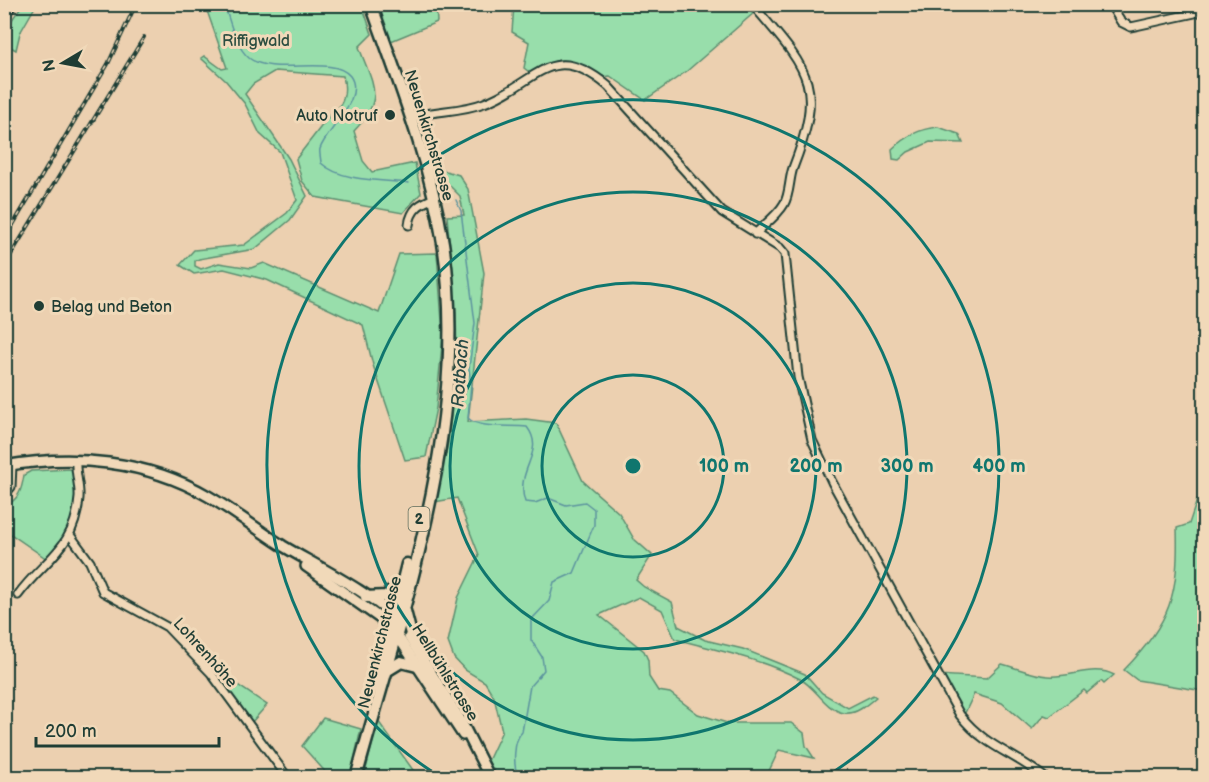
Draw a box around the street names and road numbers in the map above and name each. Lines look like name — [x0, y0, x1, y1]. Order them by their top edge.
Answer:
street label: Neuenkirchstrasse — [400, 68, 458, 204]
road number: 2 — [408, 507, 430, 531]
street label: Neuenkirchstrasse — [355, 574, 406, 711]
street label: Lohrenhöhe — [169, 614, 241, 692]
street label: Hellbühlstrasse — [407, 621, 483, 725]

